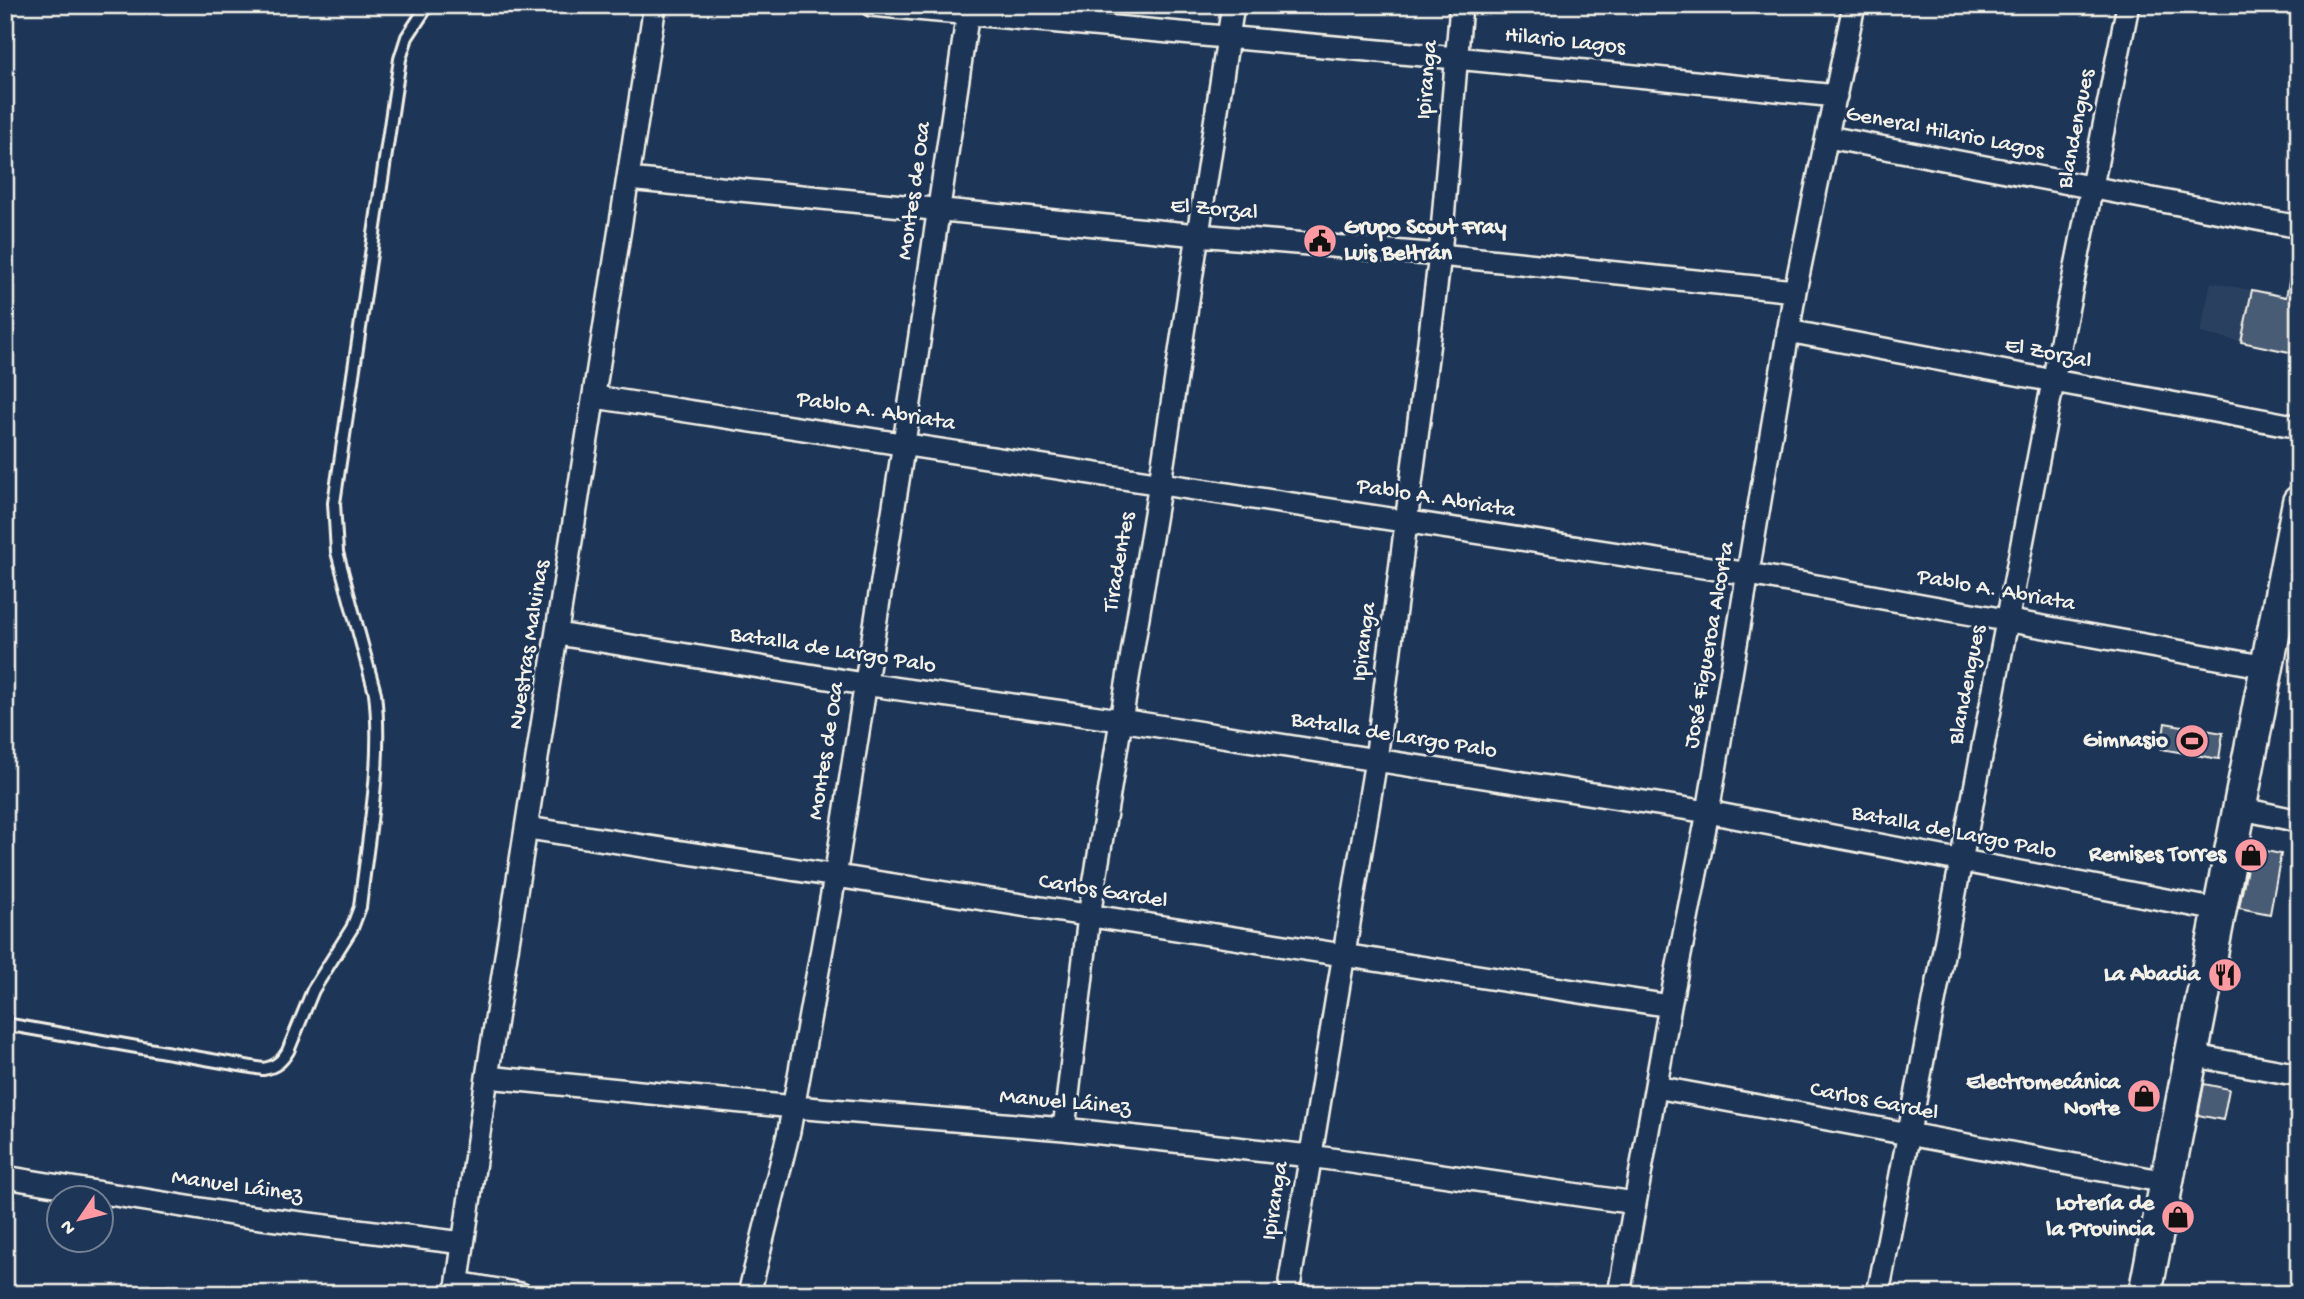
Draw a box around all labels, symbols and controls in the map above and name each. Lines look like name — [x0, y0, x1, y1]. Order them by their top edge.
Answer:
street label: Hilario Lagos — [1503, 22, 1627, 62]
street label: Ipiranga — [1411, 38, 1445, 121]
street label: Blandengues — [2052, 67, 2102, 192]
street label: General Hilario Lagos — [1843, 101, 2047, 166]
street label: Montes de Oca — [892, 119, 938, 262]
street label: El Zorzal — [1169, 193, 1259, 227]
place label: Grupo Scout Fray Luis Beltrán — [1344, 215, 1507, 268]
public building icon: Grupo Scout Fray Luis Beltrán — [1301, 222, 1339, 260]
street label: El Zorzal — [2002, 332, 2094, 376]
street label: Pablo A. Abriata — [794, 386, 958, 438]
street label: Pablo A. Abriata — [1354, 473, 1518, 525]
street label: Tiradentes — [1098, 510, 1142, 616]
street label: José Figueroa Alcorta — [1679, 538, 1742, 750]
street label: Nuestras Malvinas — [503, 558, 557, 732]
street label: Pablo A. Abriata — [1914, 564, 2078, 618]
street label: Ipiranga — [1347, 600, 1383, 683]
street label: Batalla de Largo Palo — [727, 621, 938, 681]
street label: Blandengues — [1943, 623, 1993, 748]
street label: Montes de Oca — [803, 679, 851, 822]
street label: Batalla de Largo Palo — [1288, 706, 1499, 766]
sports icon: Gimnasio — [2173, 722, 2211, 760]
place label: Gimnasio — [2083, 728, 2168, 755]
street label: Batalla de Largo Palo — [1848, 800, 2059, 866]
shop icon: Remises Torres — [2232, 836, 2270, 874]
place label: Remises Torres — [2088, 842, 2228, 869]
street label: Carlos Gardel — [1037, 868, 1169, 916]
restaurant icon: La Abadia — [2206, 956, 2244, 994]
place label: La Abadia — [2104, 962, 2201, 989]
place label: Electromecánica Norte — [1966, 1070, 2121, 1123]
street label: Carlos Gardel — [1808, 1076, 1940, 1128]
shop icon: Electromecánica Norte — [2125, 1077, 2163, 1115]
street label: Manuel Láinez — [998, 1084, 1133, 1122]
street label: Ipiranga — [1256, 1158, 1296, 1242]
street label: Manuel Láinez — [170, 1164, 305, 1210]
north arrow — [46, 1184, 116, 1254]
place label: Lotería de la Provincia — [2045, 1191, 2155, 1244]
shop icon: Lotería de la Provincia — [2159, 1198, 2197, 1236]
text: N — [56, 1215, 82, 1238]

